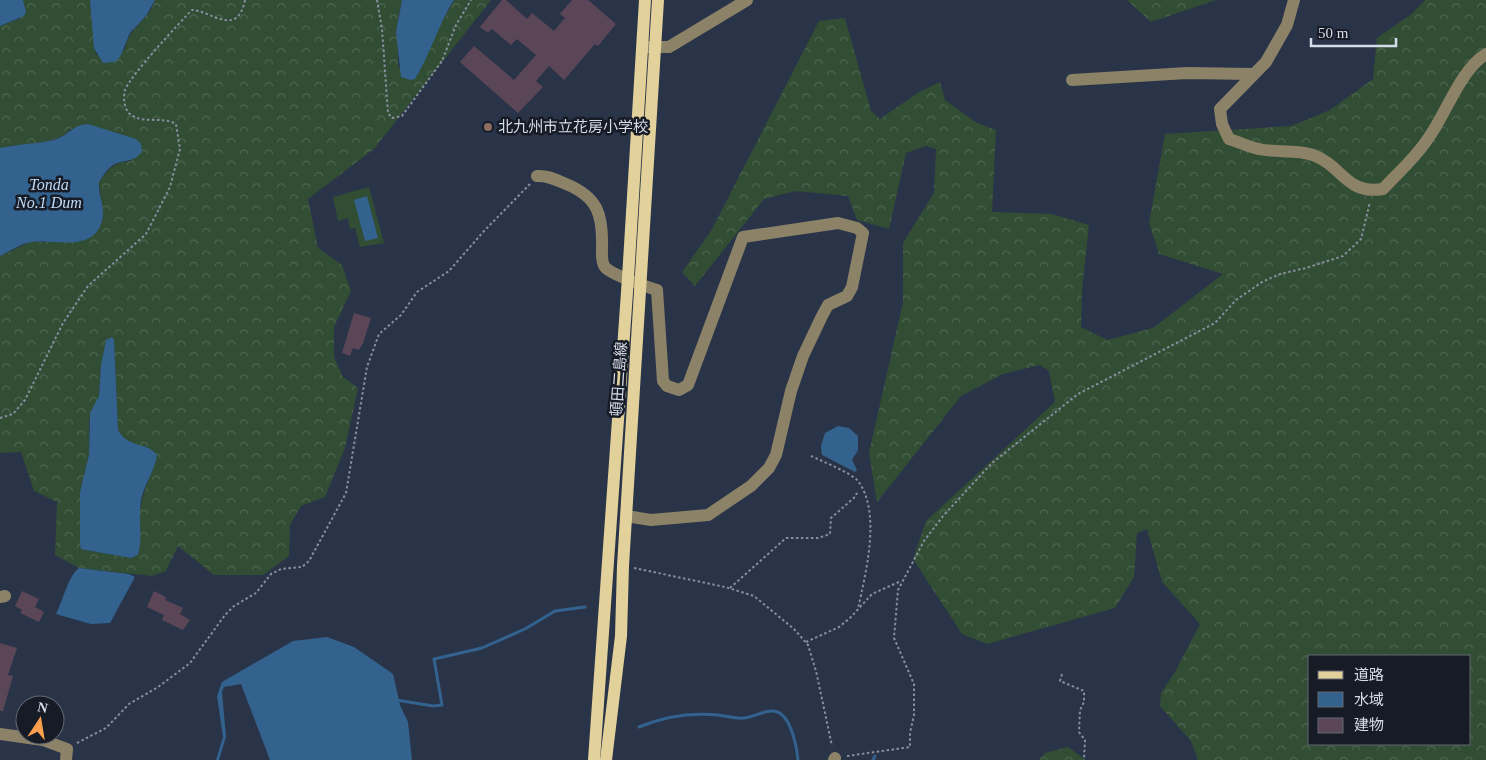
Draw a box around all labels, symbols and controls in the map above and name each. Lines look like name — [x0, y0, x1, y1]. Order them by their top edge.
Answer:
scale bar — [1311, 15, 1396, 47]
text: 50 m — [1318, 25, 1349, 41]
place label: 北九州市立花房小学校 — [498, 118, 648, 135]
marker: 北九州市立花房小学校 — [482, 121, 494, 133]
water label: Tonda No.1 Dum — [15, 176, 82, 211]
street label: 頓田二島線 — [608, 341, 630, 417]
legend — [1308, 655, 1471, 745]
text: 道路 — [1354, 667, 1384, 683]
text: 水域 — [1354, 692, 1384, 708]
north arrow — [15, 695, 65, 745]
text: N — [36, 699, 49, 716]
text: 建物 — [1354, 717, 1384, 733]

